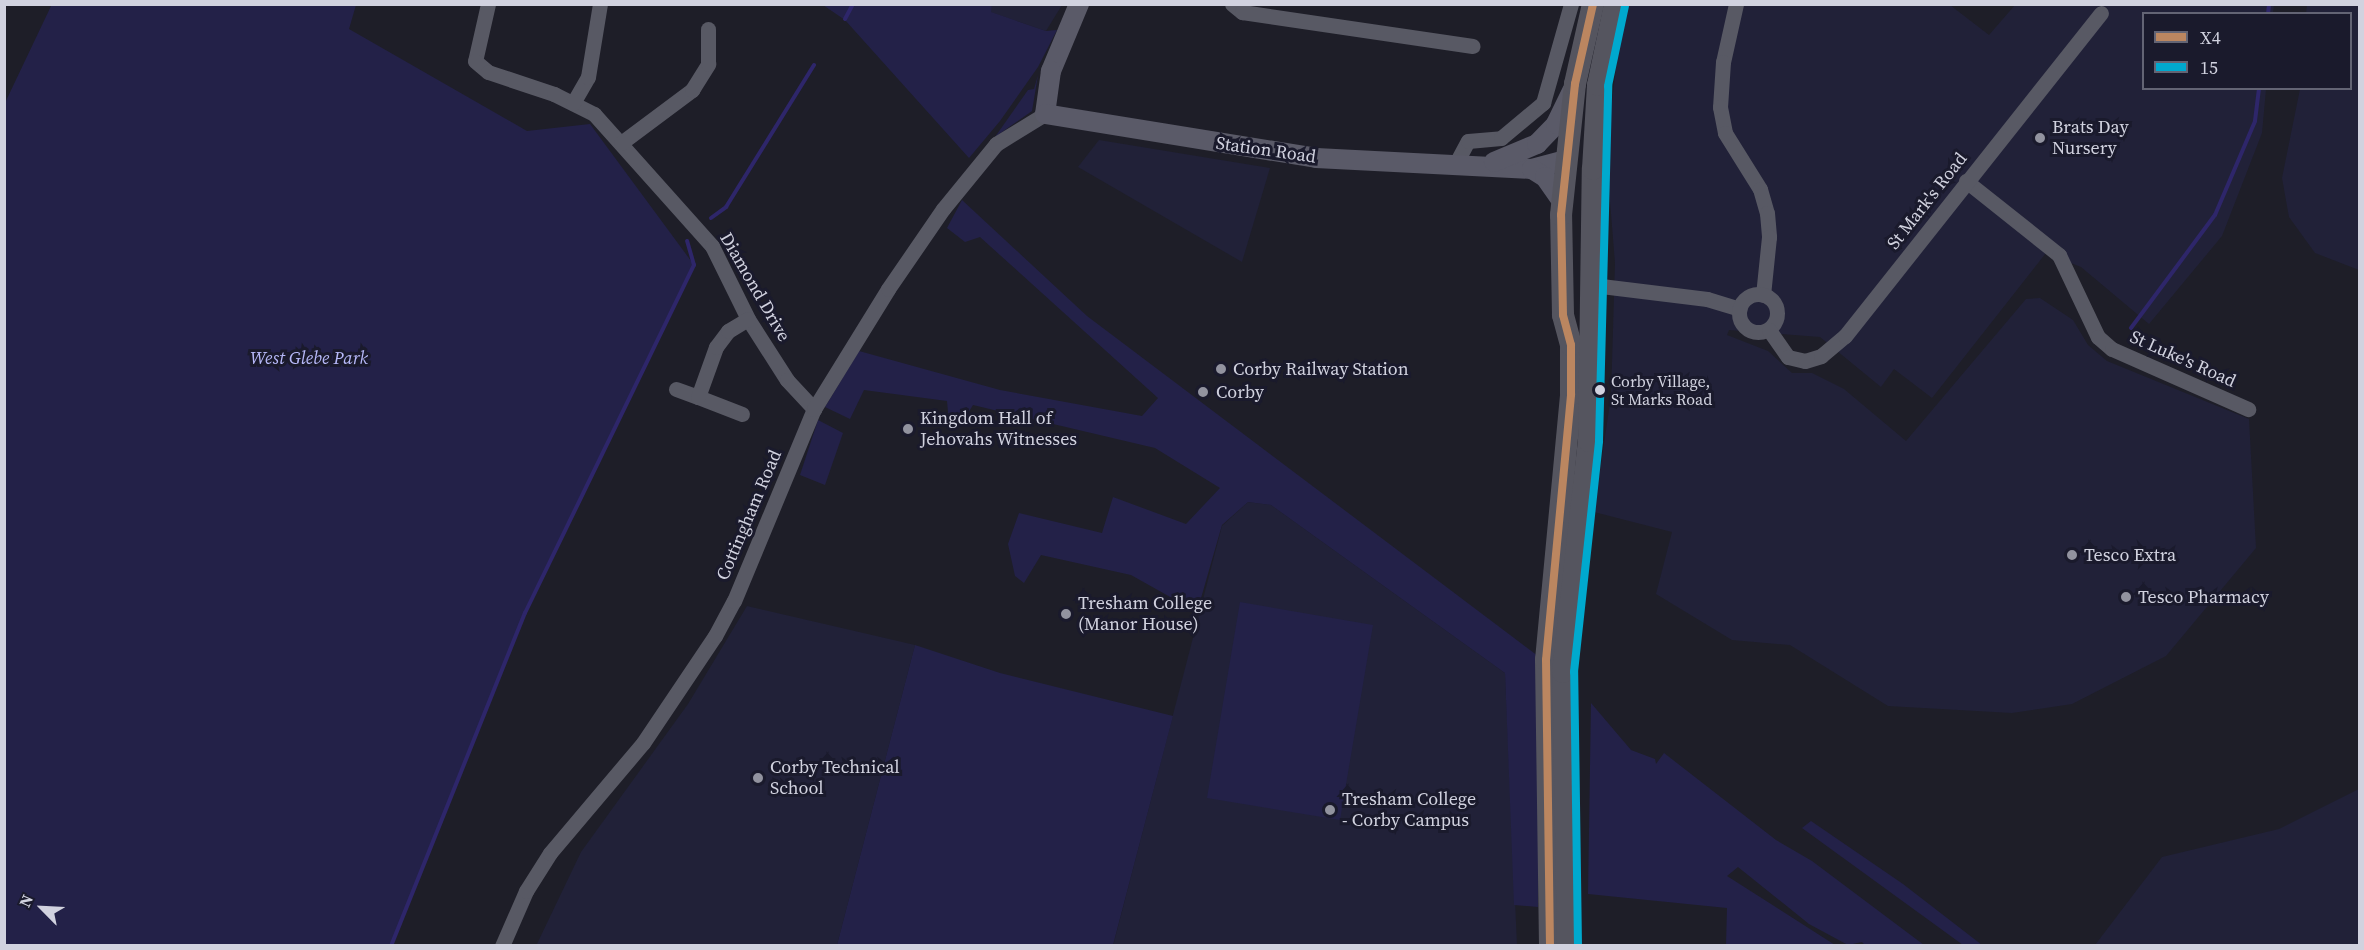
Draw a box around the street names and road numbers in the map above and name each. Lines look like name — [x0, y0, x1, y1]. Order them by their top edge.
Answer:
street label: Station Road — [1214, 132, 1318, 168]
street label: St Mark's Road — [1883, 148, 1971, 254]
street label: Diamond Drive — [715, 229, 795, 345]
street label: St Luke's Road — [2127, 326, 2239, 392]
street label: Cottingham Road — [712, 447, 786, 583]

